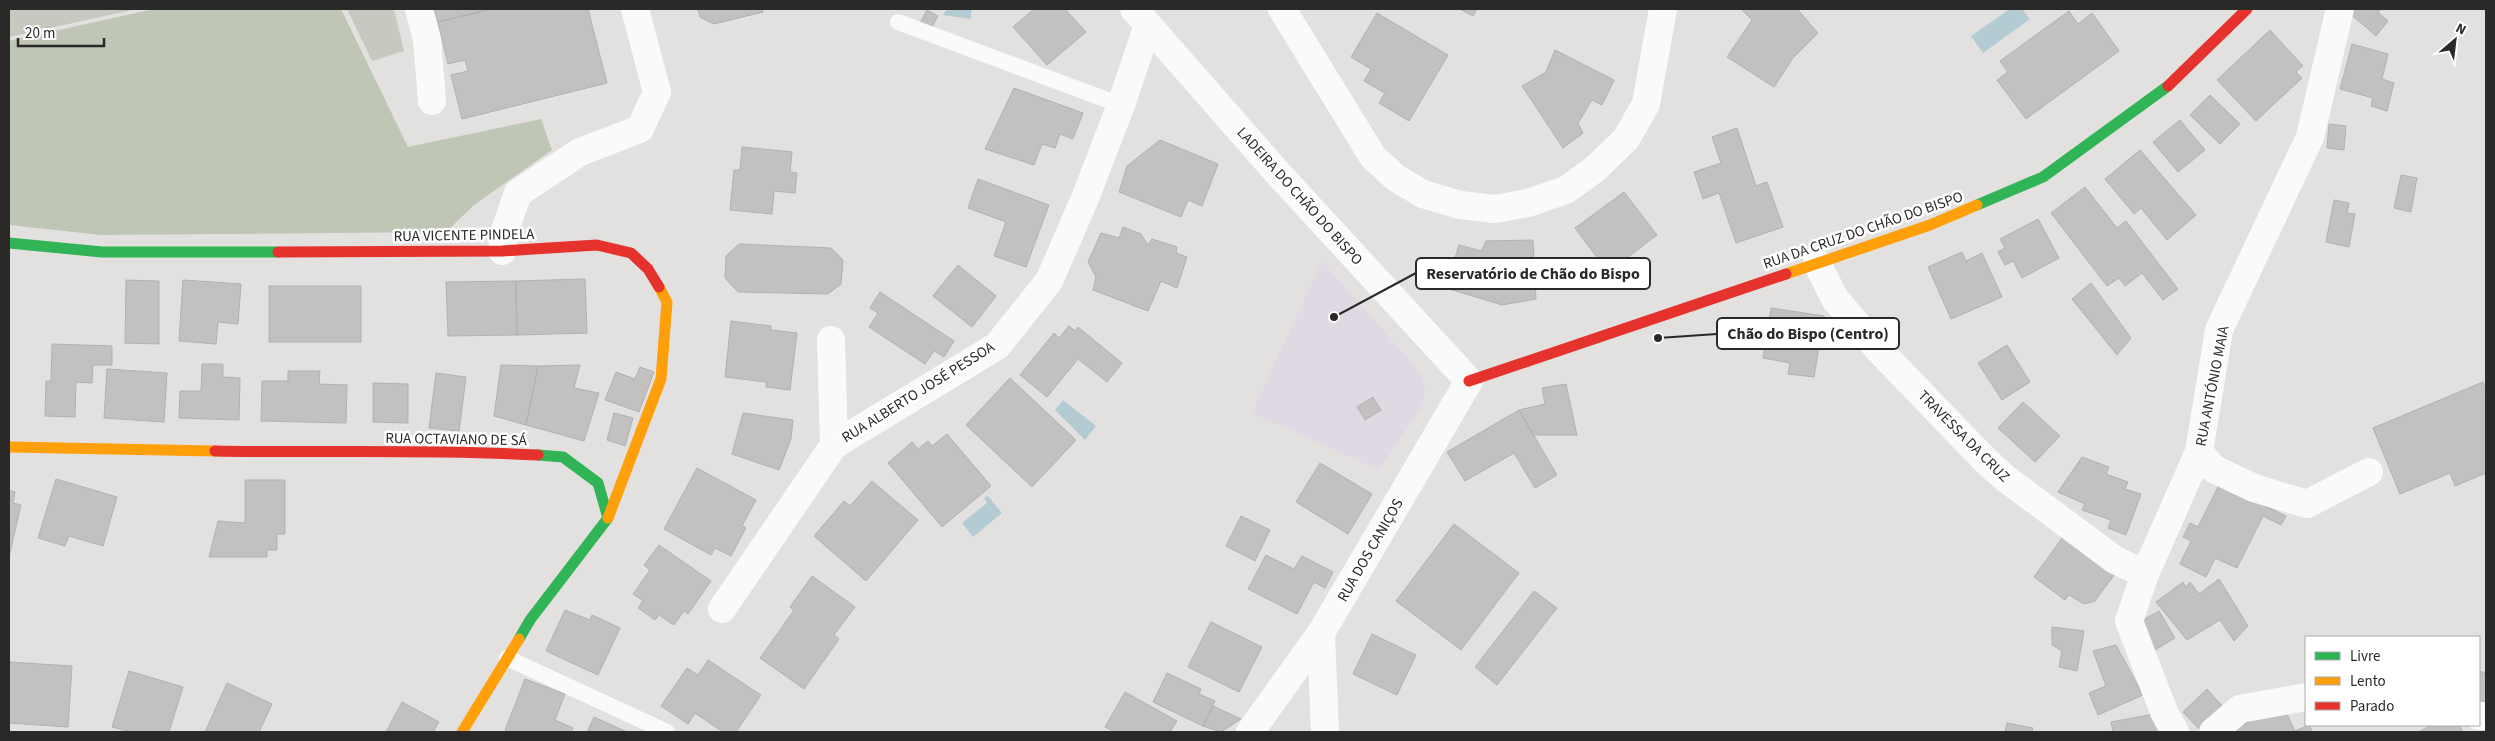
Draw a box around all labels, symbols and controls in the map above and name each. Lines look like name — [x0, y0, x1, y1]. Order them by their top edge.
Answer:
scale bar — [18, 15, 104, 47]
north arrow — [2430, 15, 2480, 65]
text: N — [2452, 18, 2469, 40]
text: 20 m — [25, 23, 55, 44]
street label: LADEIRA DO CHÃO DO BISPO — [1232, 123, 1367, 270]
street label: RUA DA CRUZ DO CHÃO DO BISPO — [1760, 186, 1966, 275]
street label: RUA VICENTE PINDELA — [394, 224, 535, 247]
callout: Reservatório de Chão do Bispo — [1416, 258, 1650, 289]
text: Reservatório de Chão do Bispo — [1426, 263, 1640, 285]
callout: Chão do Bispo (Centro) — [1717, 318, 1899, 349]
text: Chão do Bispo (Centro) — [1727, 323, 1889, 345]
street label: RUA ANTÓNIO MAIA — [2191, 323, 2235, 448]
street label: RUA ALBERTO JOSÉ PESSOA — [838, 336, 999, 448]
street label: TRAVESSA DA CRUZ — [1913, 386, 2014, 487]
street label: RUA OCTAVIANO DE SÁ — [385, 428, 528, 451]
street label: RUA DOS CANIÇOS — [1332, 495, 1408, 606]
legend — [2305, 636, 2480, 726]
text: Livre — [2350, 646, 2380, 667]
text: Lento — [2350, 671, 2386, 692]
text: Parado — [2350, 696, 2394, 717]

